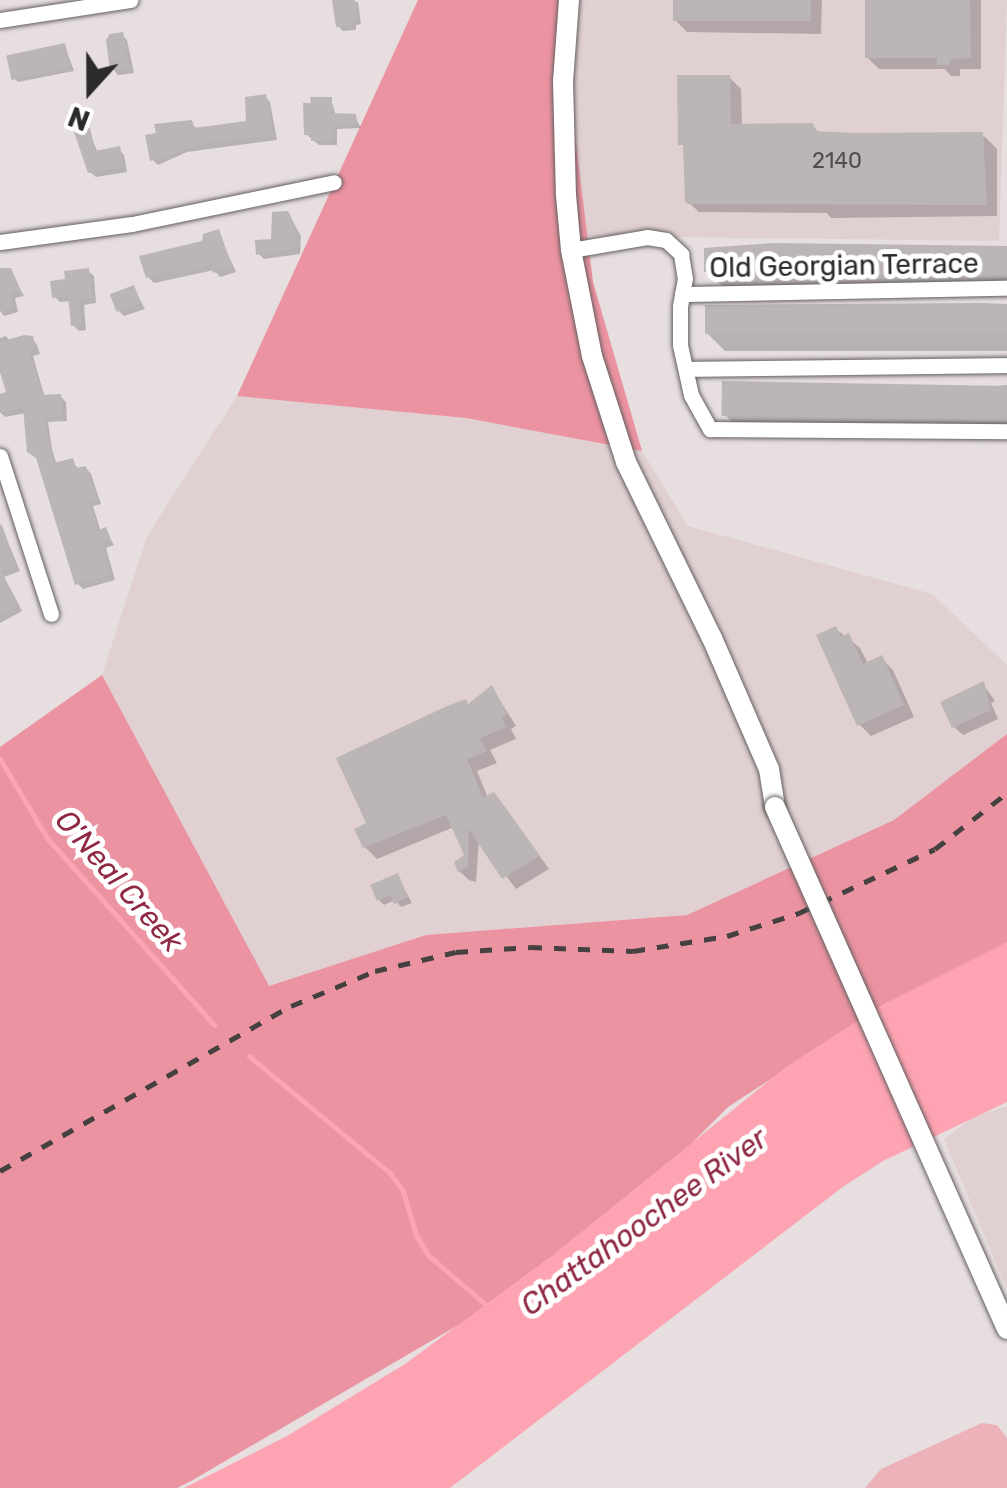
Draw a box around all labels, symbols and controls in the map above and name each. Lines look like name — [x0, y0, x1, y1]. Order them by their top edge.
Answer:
north arrow — [40, 40, 140, 140]
text: N — [64, 99, 94, 137]
house number: 2140 — [812, 148, 862, 174]
street label: Old Georgian Terrace — [709, 247, 979, 285]
water label: O'Neal Creek — [47, 802, 191, 960]
water label: Chattahoochee River — [514, 1120, 774, 1324]

